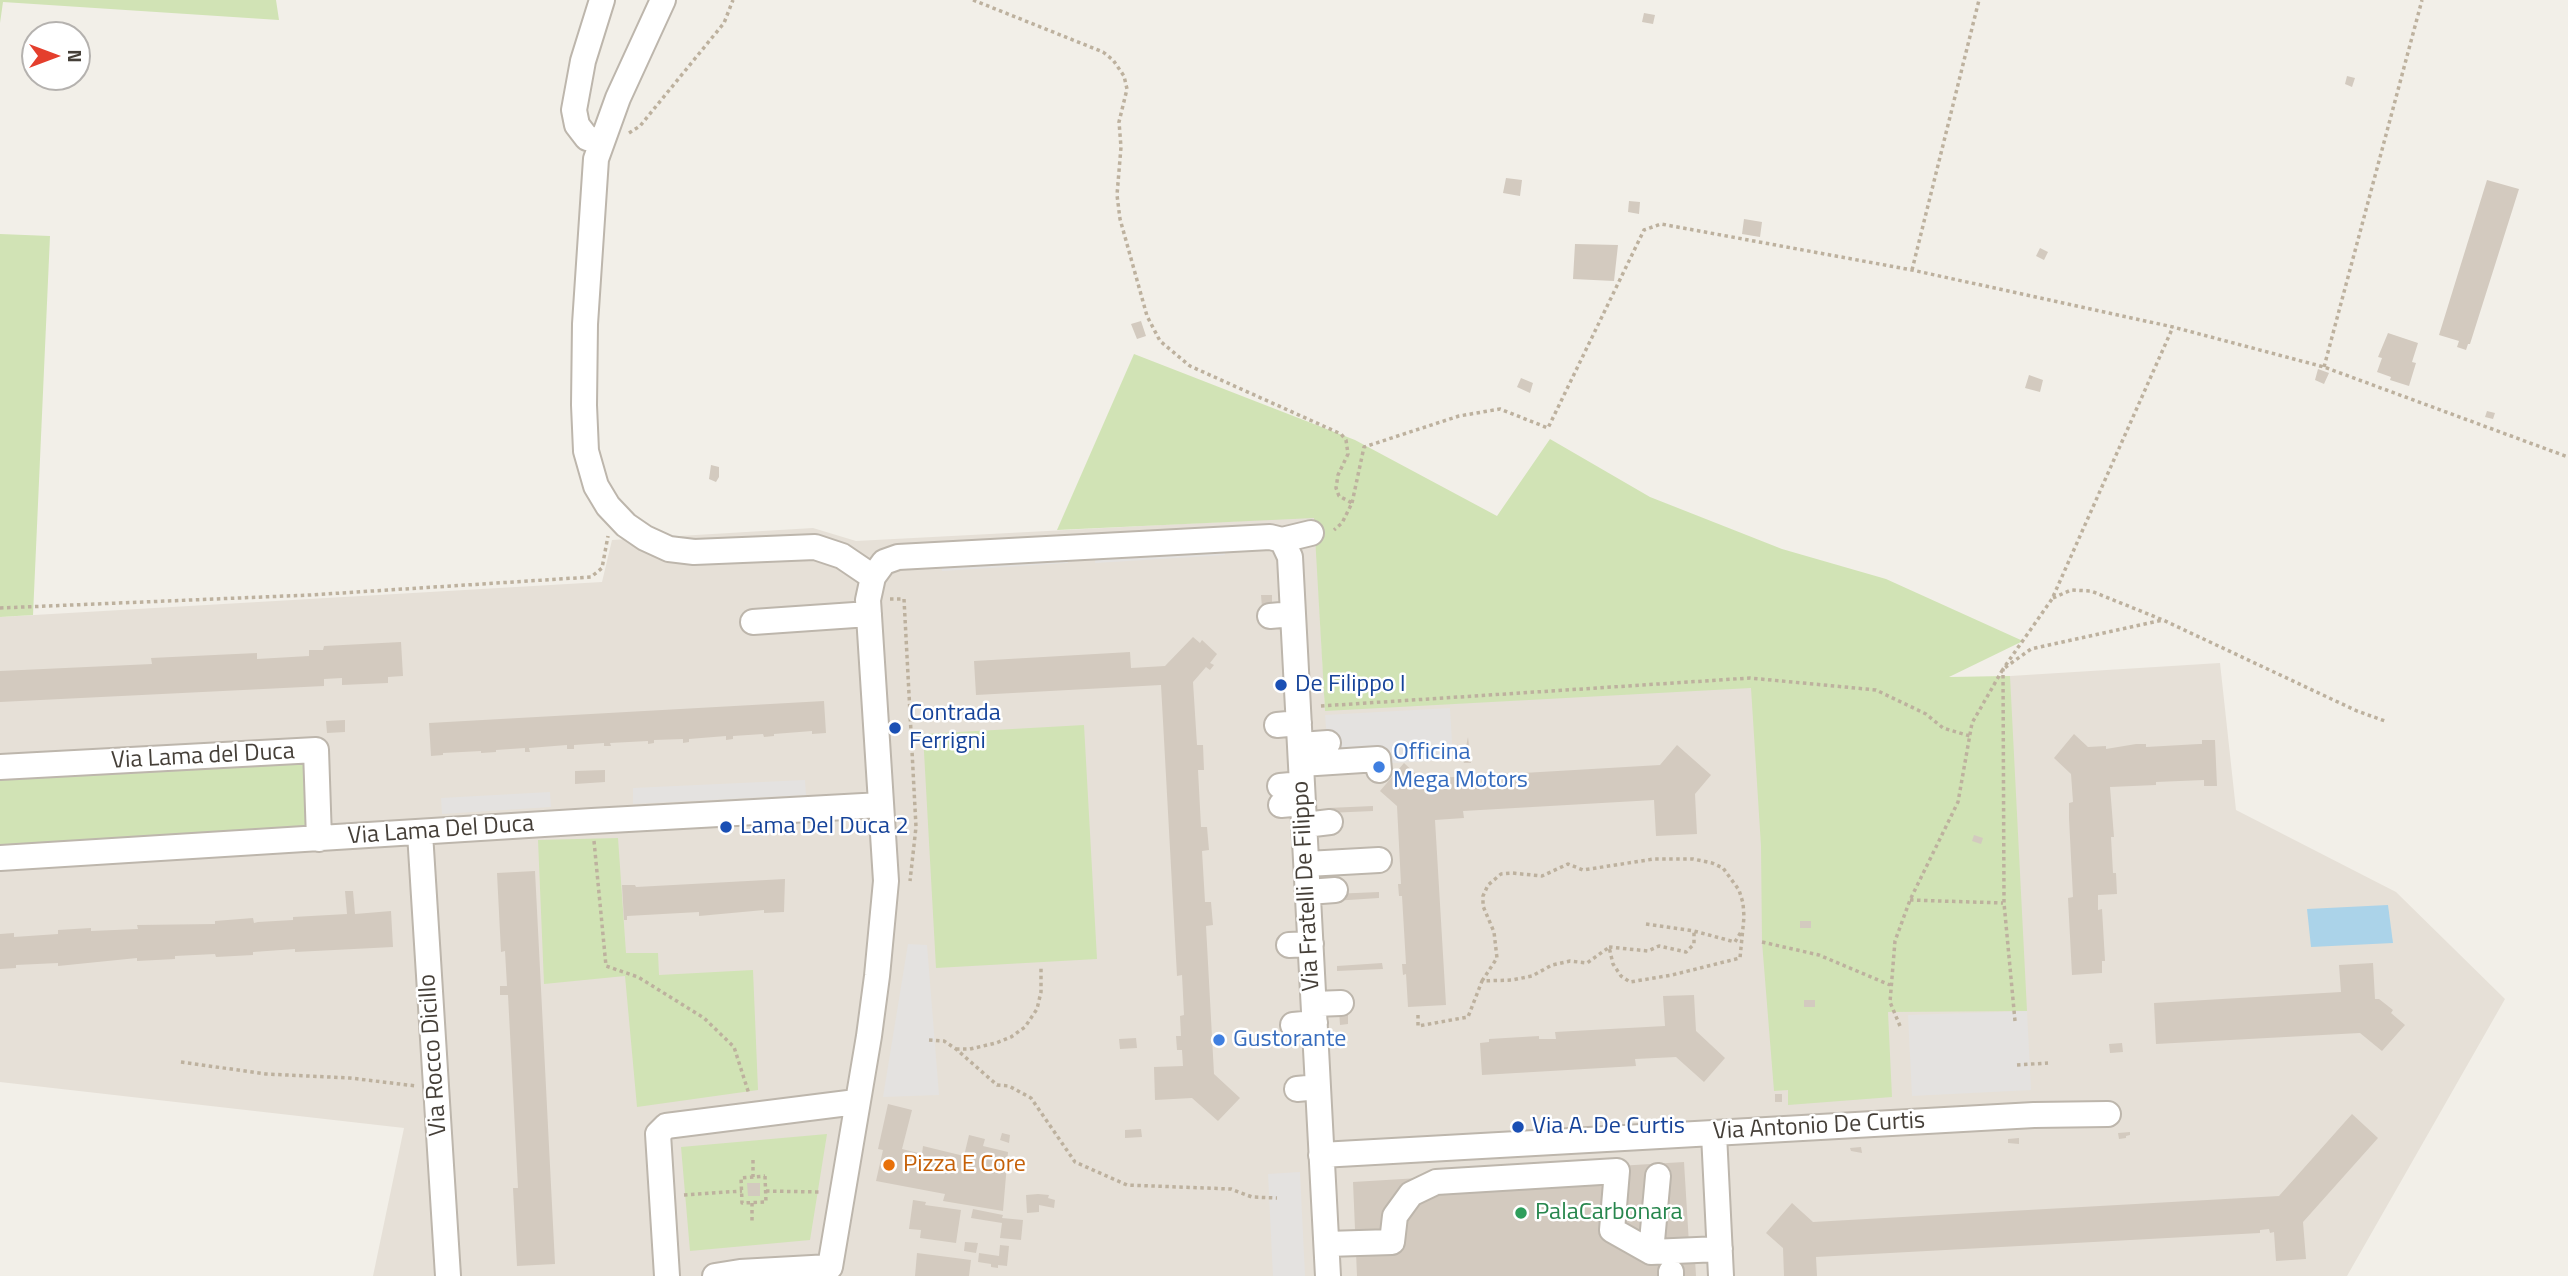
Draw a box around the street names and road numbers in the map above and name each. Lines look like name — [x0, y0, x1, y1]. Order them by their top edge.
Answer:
street label: Via Lama del Duca — [110, 738, 296, 776]
street label: Via Fratelli De Filippo — [1287, 780, 1327, 992]
street label: Via Lama Del Duca — [347, 810, 535, 852]
street label: Via Rocco Dicillo — [414, 973, 454, 1137]
street label: Via Antonio De Curtis — [1712, 1107, 1926, 1147]

